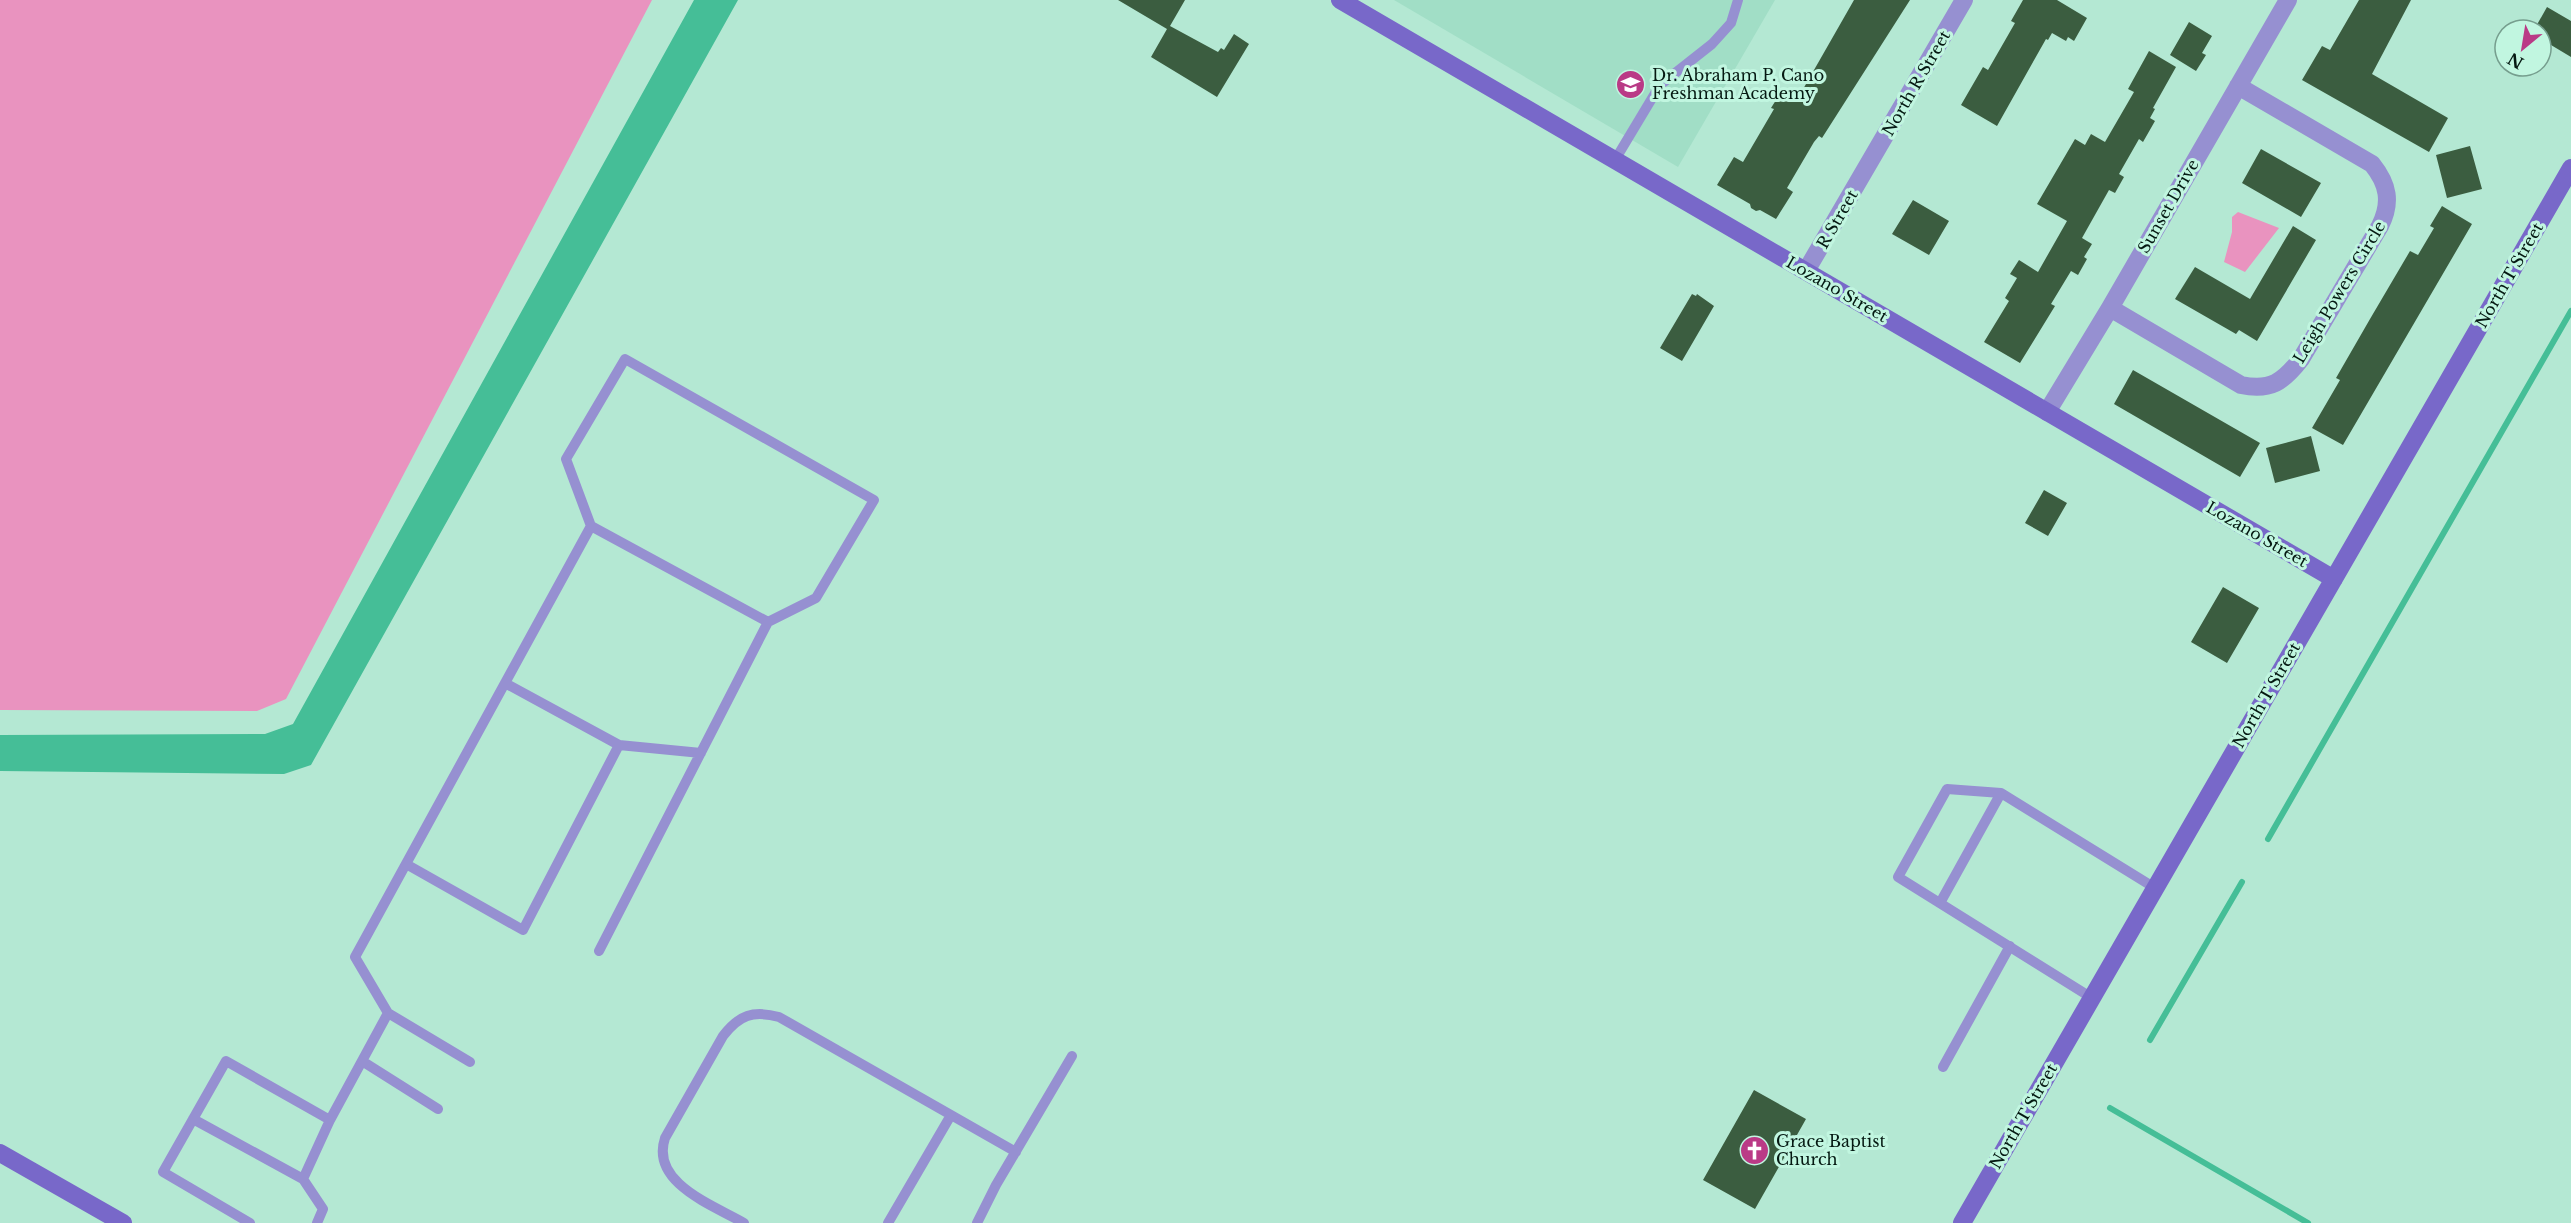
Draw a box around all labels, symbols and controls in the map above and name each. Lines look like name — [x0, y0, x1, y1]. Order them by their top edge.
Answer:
north arrow — [2493, 18, 2553, 78]
street label: North R Street — [1878, 27, 1954, 139]
text: N — [2504, 49, 2527, 73]
place label: Dr. Abraham P. Cano Freshman Academy — [1652, 65, 1824, 103]
school or university icon: Dr. Abraham P. Cano Freshman Academy — [1615, 68, 1647, 100]
street label: Sunset Drive — [2133, 156, 2203, 256]
street label: R Street — [1812, 186, 1862, 252]
street label: Leigh Powers Circle — [2289, 217, 2389, 367]
street label: North T Street — [2471, 219, 2547, 331]
street label: Lozano Street — [1783, 252, 1891, 326]
street label: Lozano Street — [2203, 497, 2311, 571]
street label: North T Street — [2228, 639, 2304, 751]
street label: North T Street — [1985, 1060, 2061, 1172]
place label: Grace Baptist Church — [1776, 1131, 1886, 1169]
church icon: Grace Baptist Church — [1739, 1134, 1771, 1166]

